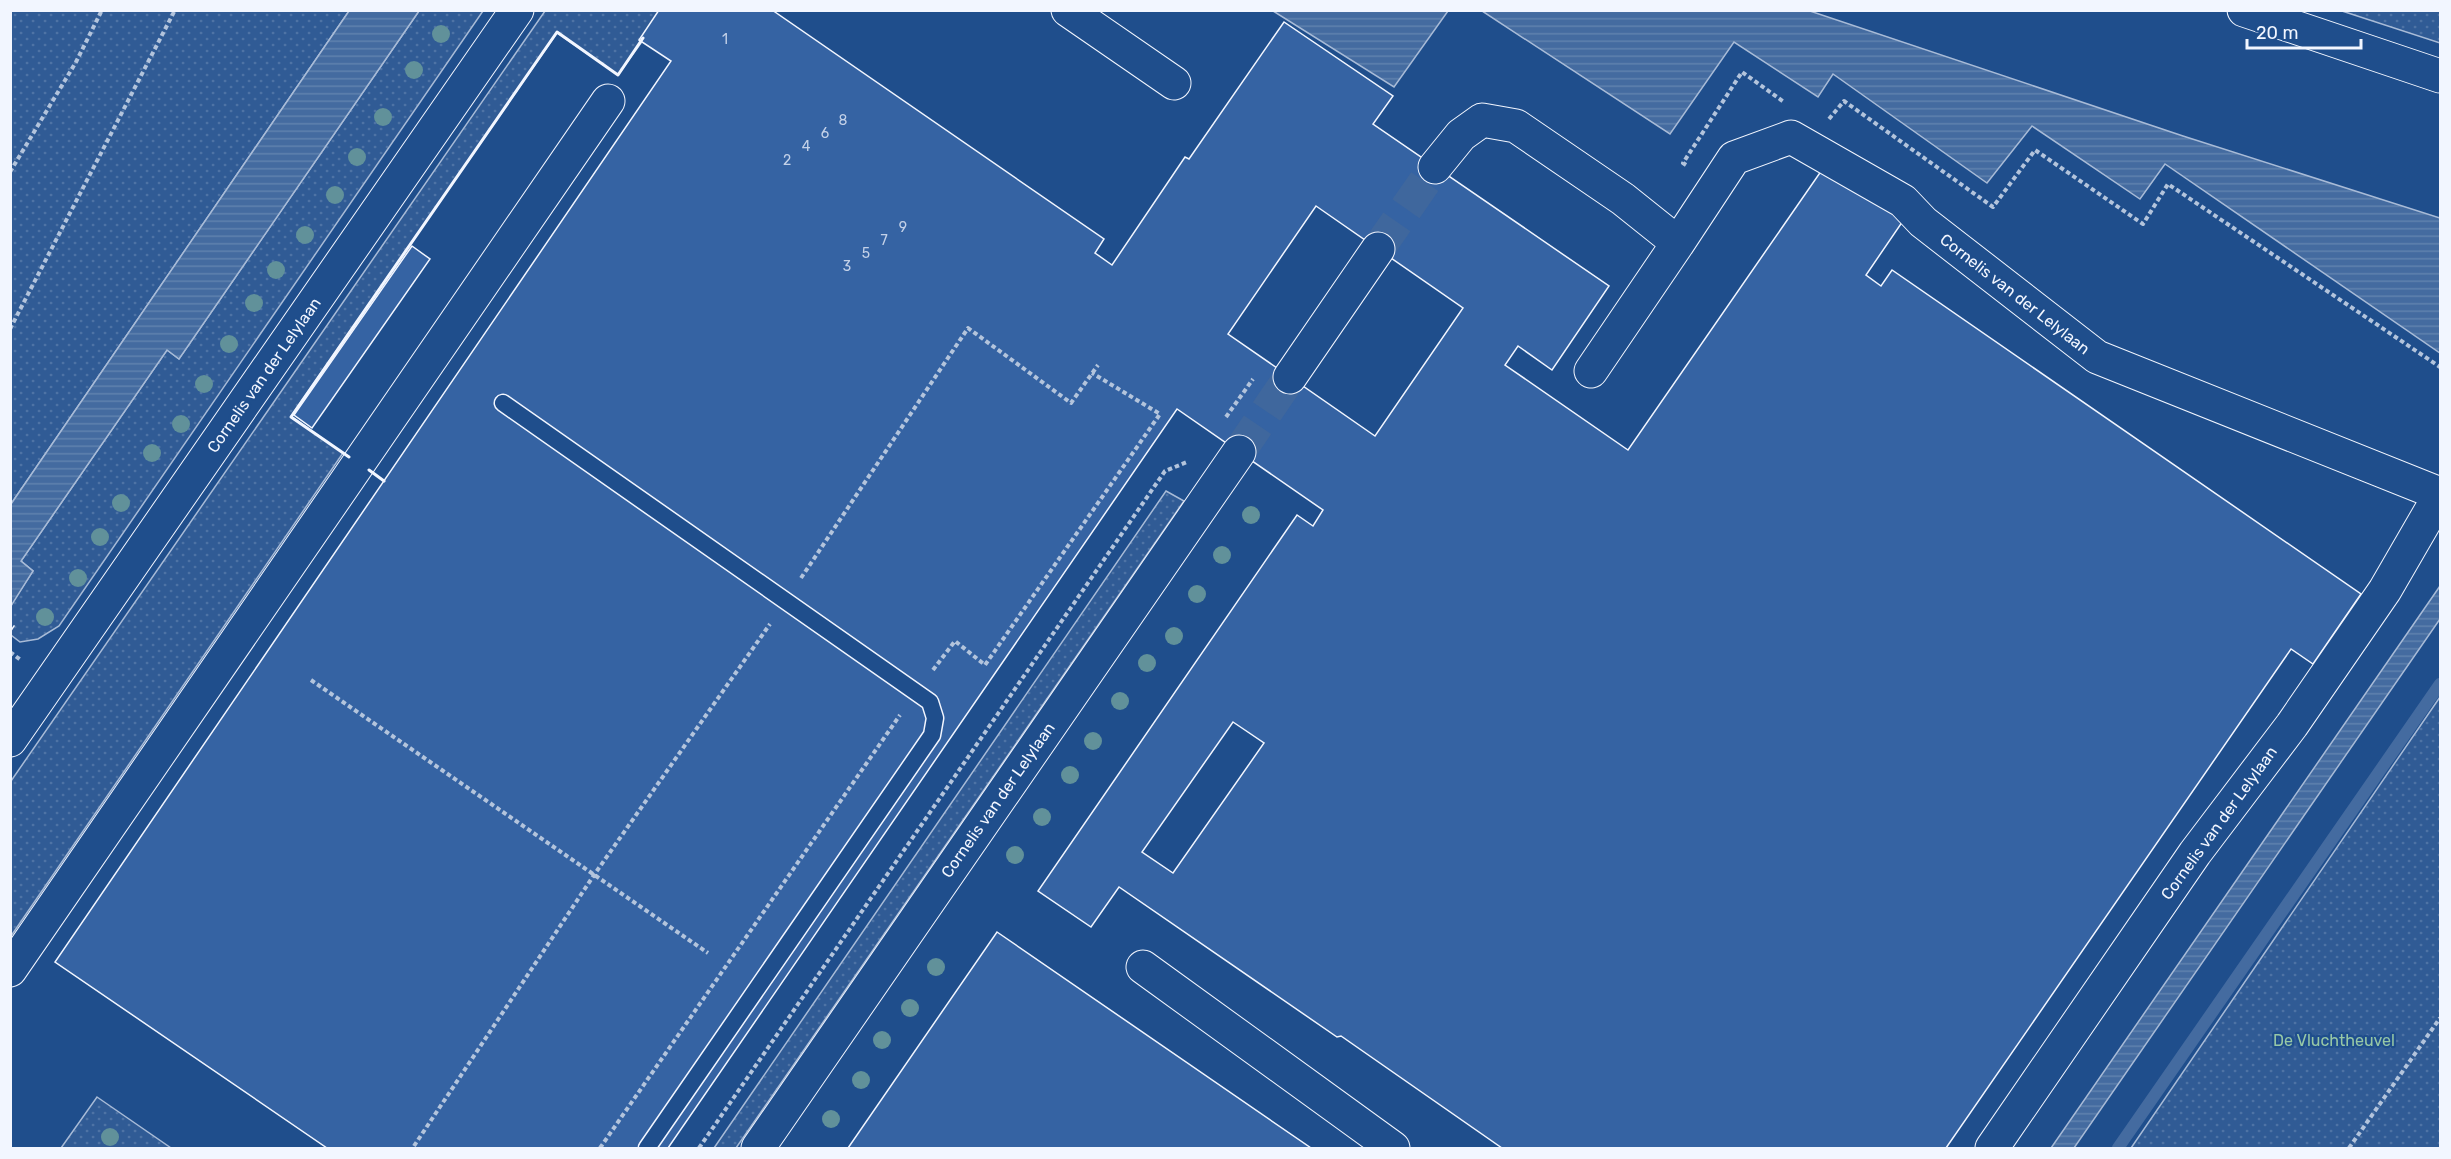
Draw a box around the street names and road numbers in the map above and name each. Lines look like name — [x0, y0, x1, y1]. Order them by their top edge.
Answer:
street label: Cornelis van der Lelylaan — [1936, 230, 2094, 358]
street label: Cornelis van der Lelylaan — [203, 294, 325, 456]
street label: Cornelis van der Lelylaan — [937, 719, 1059, 881]
street label: Cornelis van der Lelylaan — [2157, 743, 2281, 903]

